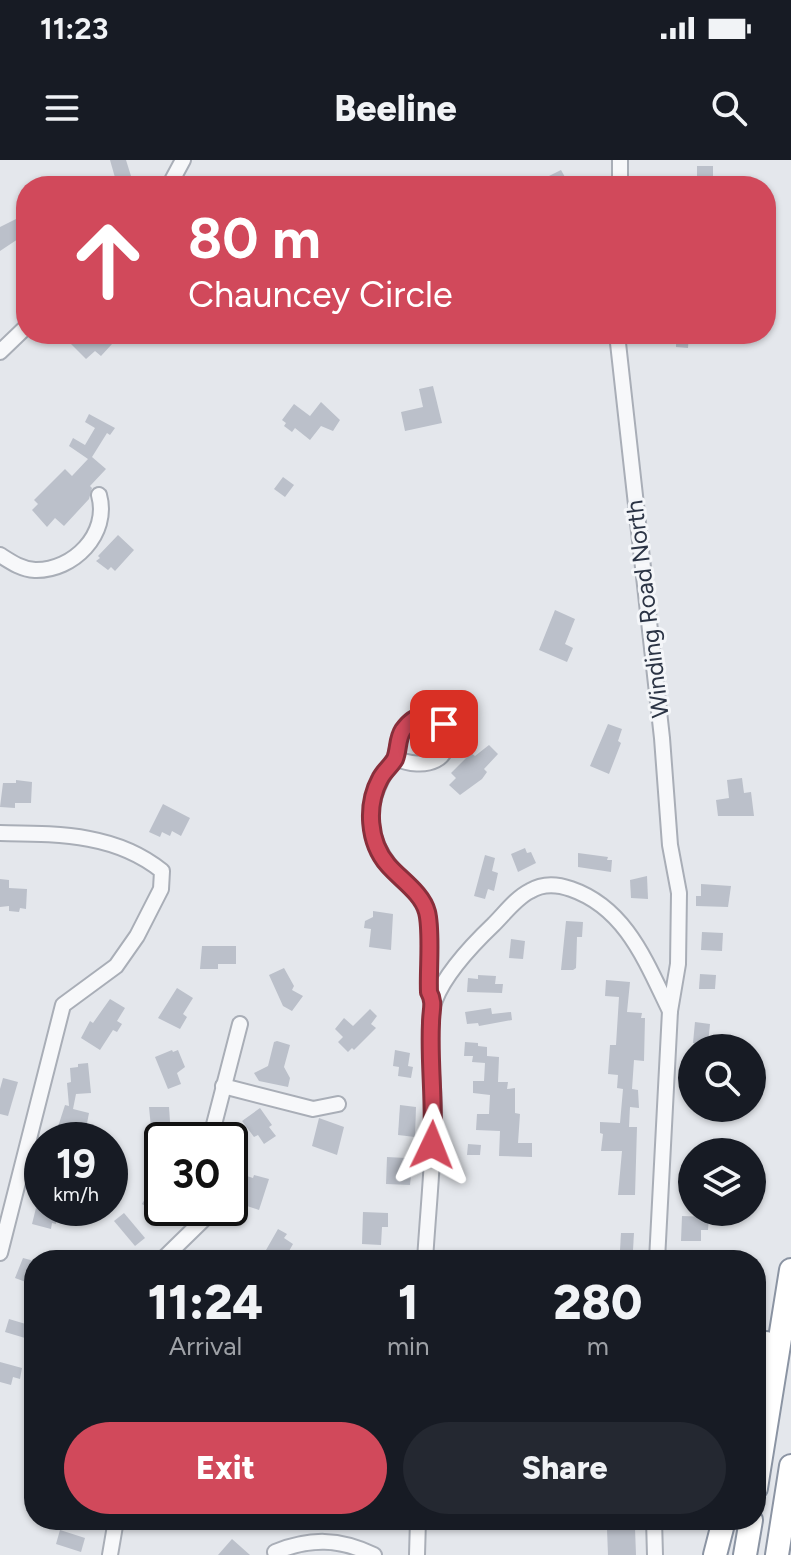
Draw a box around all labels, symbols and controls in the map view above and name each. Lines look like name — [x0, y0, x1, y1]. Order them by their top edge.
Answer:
text: 11:23 — [40, 10, 108, 47]
icon: menu — [40, 86, 84, 130]
icon: search — [707, 86, 751, 130]
text: Beeline — [334, 87, 457, 130]
text: 80 m — [188, 205, 321, 272]
icon: ahead — [56, 208, 160, 312]
text: Chauncey Circle — [188, 273, 453, 316]
street label: Winding Road North — [619, 498, 675, 720]
pin — [410, 690, 478, 758]
icon: arrive — [422, 702, 466, 746]
map controls — [678, 1034, 766, 1226]
button: search — [678, 1034, 766, 1122]
position arrow — [390, 1103, 474, 1187]
speed limit sign: 30 — [144, 1122, 248, 1226]
button: layers — [678, 1138, 766, 1226]
text: 19 — [56, 1140, 96, 1188]
text: km/h — [53, 1182, 99, 1206]
text: 11:24 — [148, 1273, 263, 1331]
text: 1 — [398, 1273, 418, 1331]
text: 280 — [553, 1273, 642, 1331]
text: Arrival — [169, 1330, 242, 1362]
text: min — [387, 1330, 430, 1362]
text: m — [587, 1330, 609, 1362]
button: Exit — [64, 1422, 387, 1514]
button: Share — [403, 1422, 726, 1514]

